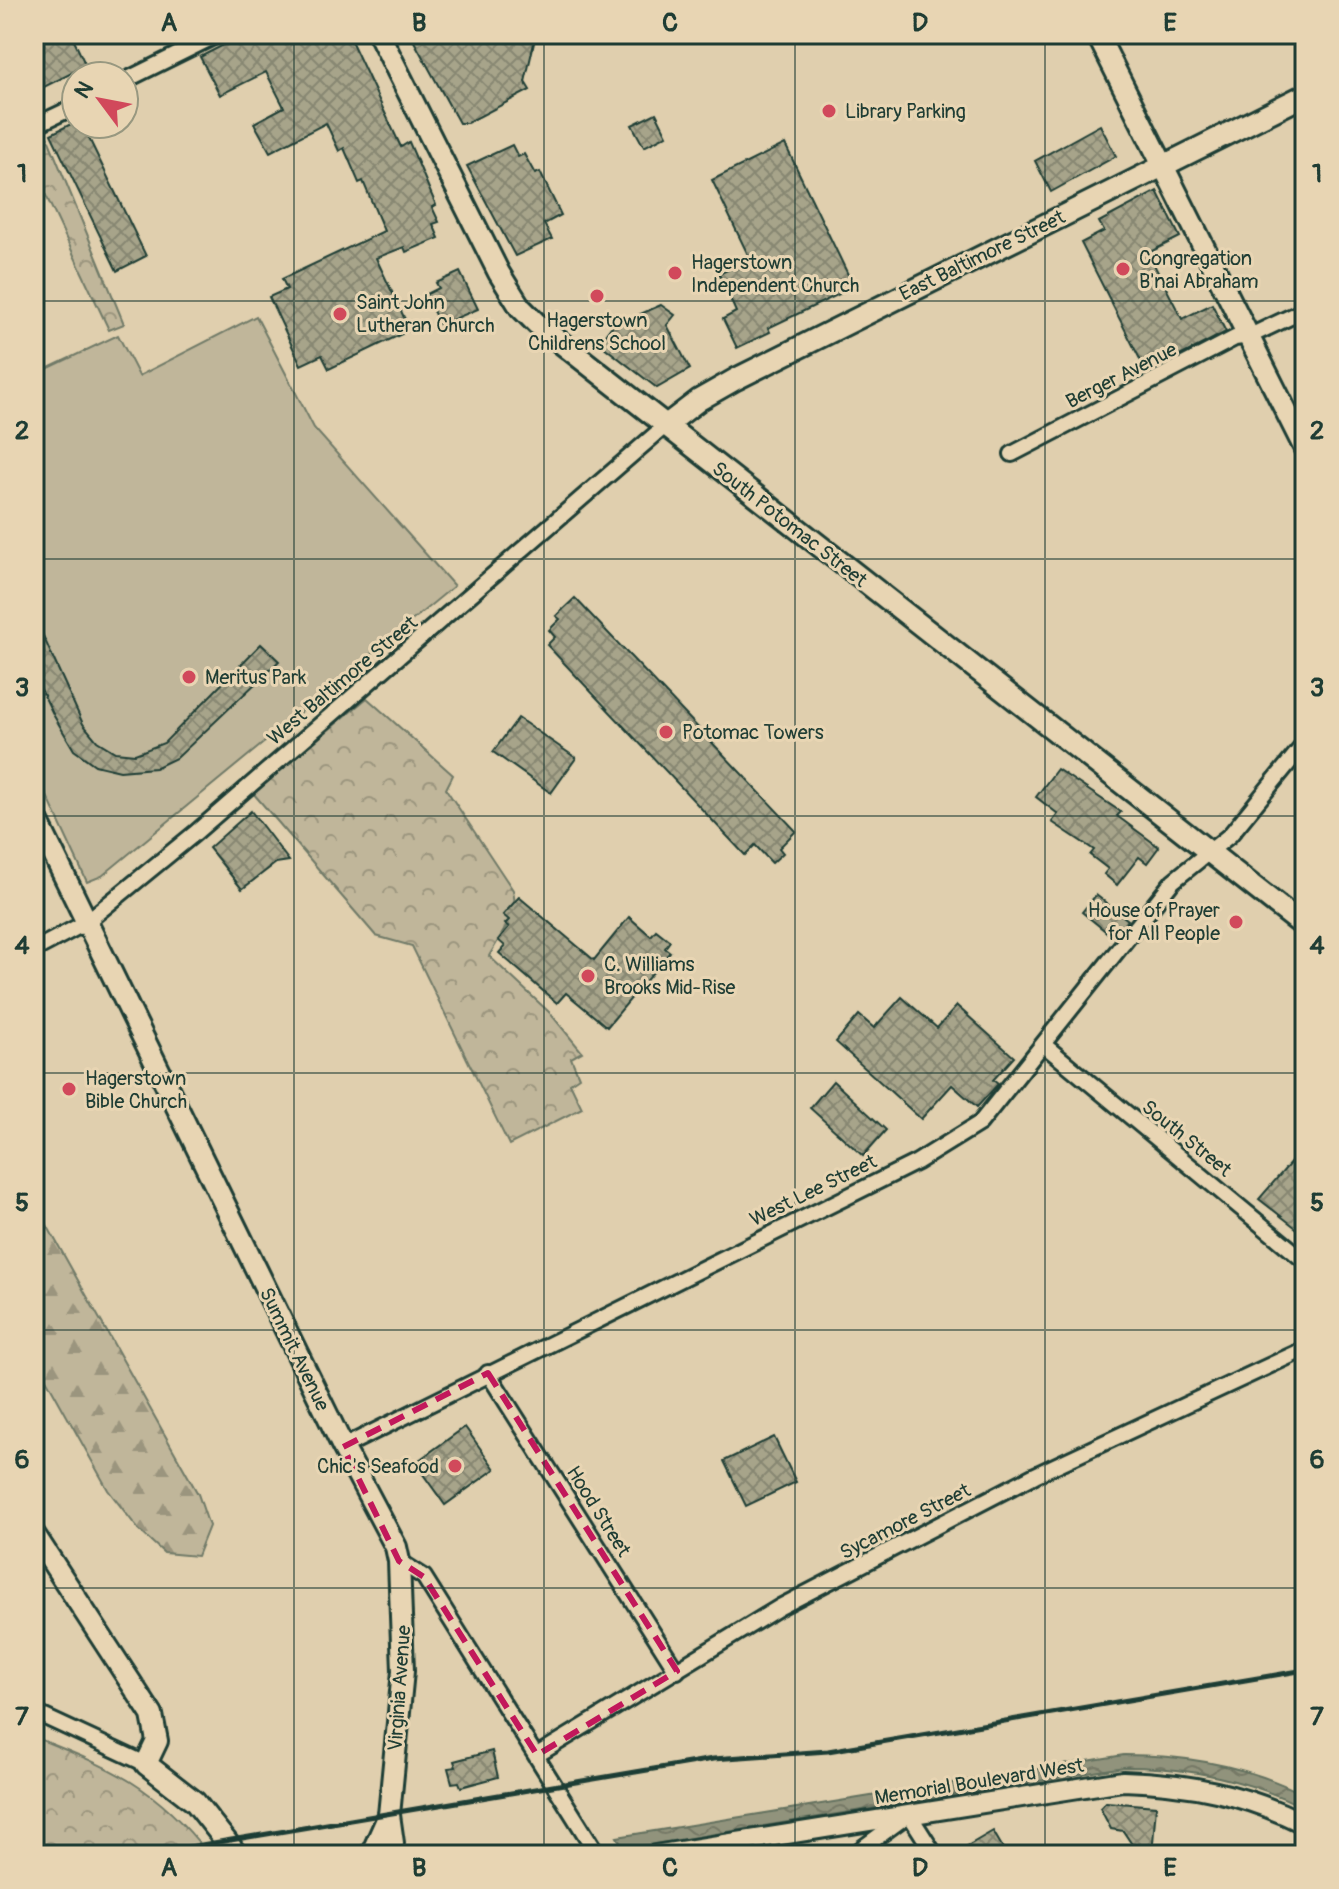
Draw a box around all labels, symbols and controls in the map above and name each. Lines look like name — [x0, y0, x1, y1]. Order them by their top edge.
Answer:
text: A — [161, 7, 178, 39]
text: B — [412, 7, 426, 39]
text: C — [662, 7, 678, 39]
text: D — [912, 7, 928, 39]
text: E — [1163, 7, 1177, 39]
north arrow — [60, 60, 140, 140]
text: N — [68, 76, 100, 104]
place label: Library Parking — [845, 99, 966, 124]
marker: Library Parking — [820, 102, 838, 120]
text: 1 — [17, 158, 27, 190]
text: 1 — [1312, 158, 1322, 190]
street label: East Baltimore Street — [895, 204, 1070, 306]
place label: Congregation B'nai Abraham — [1139, 246, 1258, 294]
place label: Hagerstown Independent Church — [691, 250, 859, 298]
marker: Congregation B'nai Abraham — [1114, 260, 1132, 278]
marker: Hagerstown Independent Church — [666, 264, 684, 282]
marker: Hagerstown Childrens School — [588, 287, 606, 305]
place label: Saint John Lutheran Church — [356, 290, 495, 338]
marker: Saint John Lutheran Church — [331, 305, 349, 323]
place label: Hagerstown Childrens School — [528, 308, 666, 356]
street label: Berger Avenue — [1062, 337, 1181, 414]
text: 2 — [15, 415, 29, 447]
text: 2 — [1310, 415, 1324, 447]
street label: South Potomac Street — [707, 456, 873, 593]
street label: West Baltimore Street — [262, 610, 423, 751]
place label: Meritus Park — [205, 665, 307, 690]
marker: Meritus Park — [180, 668, 198, 686]
text: 3 — [15, 672, 29, 704]
text: 3 — [1310, 672, 1324, 704]
place label: Potomac Towers — [682, 720, 824, 745]
marker: Potomac Towers — [657, 723, 675, 741]
place label: House of Prayer for All People — [1088, 898, 1220, 946]
marker: House of Prayer for All People — [1227, 913, 1245, 931]
text: 4 — [14, 930, 30, 962]
text: 4 — [1309, 930, 1325, 962]
place label: C. Williams Brooks Mid‐Rise — [604, 952, 736, 1000]
marker: C. Williams Brooks Mid‐Rise — [579, 967, 597, 985]
place label: Hagerstown Bible Church — [85, 1066, 187, 1114]
marker: Hagerstown Bible Church — [60, 1080, 78, 1098]
street label: South Street — [1137, 1095, 1237, 1183]
street label: West Lee Street — [746, 1149, 881, 1232]
text: 5 — [15, 1187, 29, 1219]
text: 5 — [1310, 1187, 1324, 1219]
street label: Summit Avenue — [254, 1283, 335, 1415]
text: 6 — [14, 1444, 30, 1476]
text: 6 — [1309, 1444, 1325, 1476]
place label: Chic's Seafood — [317, 1454, 439, 1479]
marker: Chic's Seafood — [446, 1457, 464, 1475]
street label: Hood Street — [561, 1461, 637, 1562]
street label: Sycamore Street — [836, 1477, 976, 1565]
street label: Virginia Avenue — [383, 1624, 416, 1752]
text: 7 — [15, 1701, 29, 1733]
text: 7 — [1310, 1701, 1324, 1733]
street label: Memorial Boulevard West — [873, 1752, 1086, 1810]
text: A — [161, 1852, 178, 1884]
text: B — [412, 1852, 426, 1884]
text: C — [662, 1852, 678, 1884]
text: D — [912, 1852, 928, 1884]
text: E — [1163, 1852, 1177, 1884]

